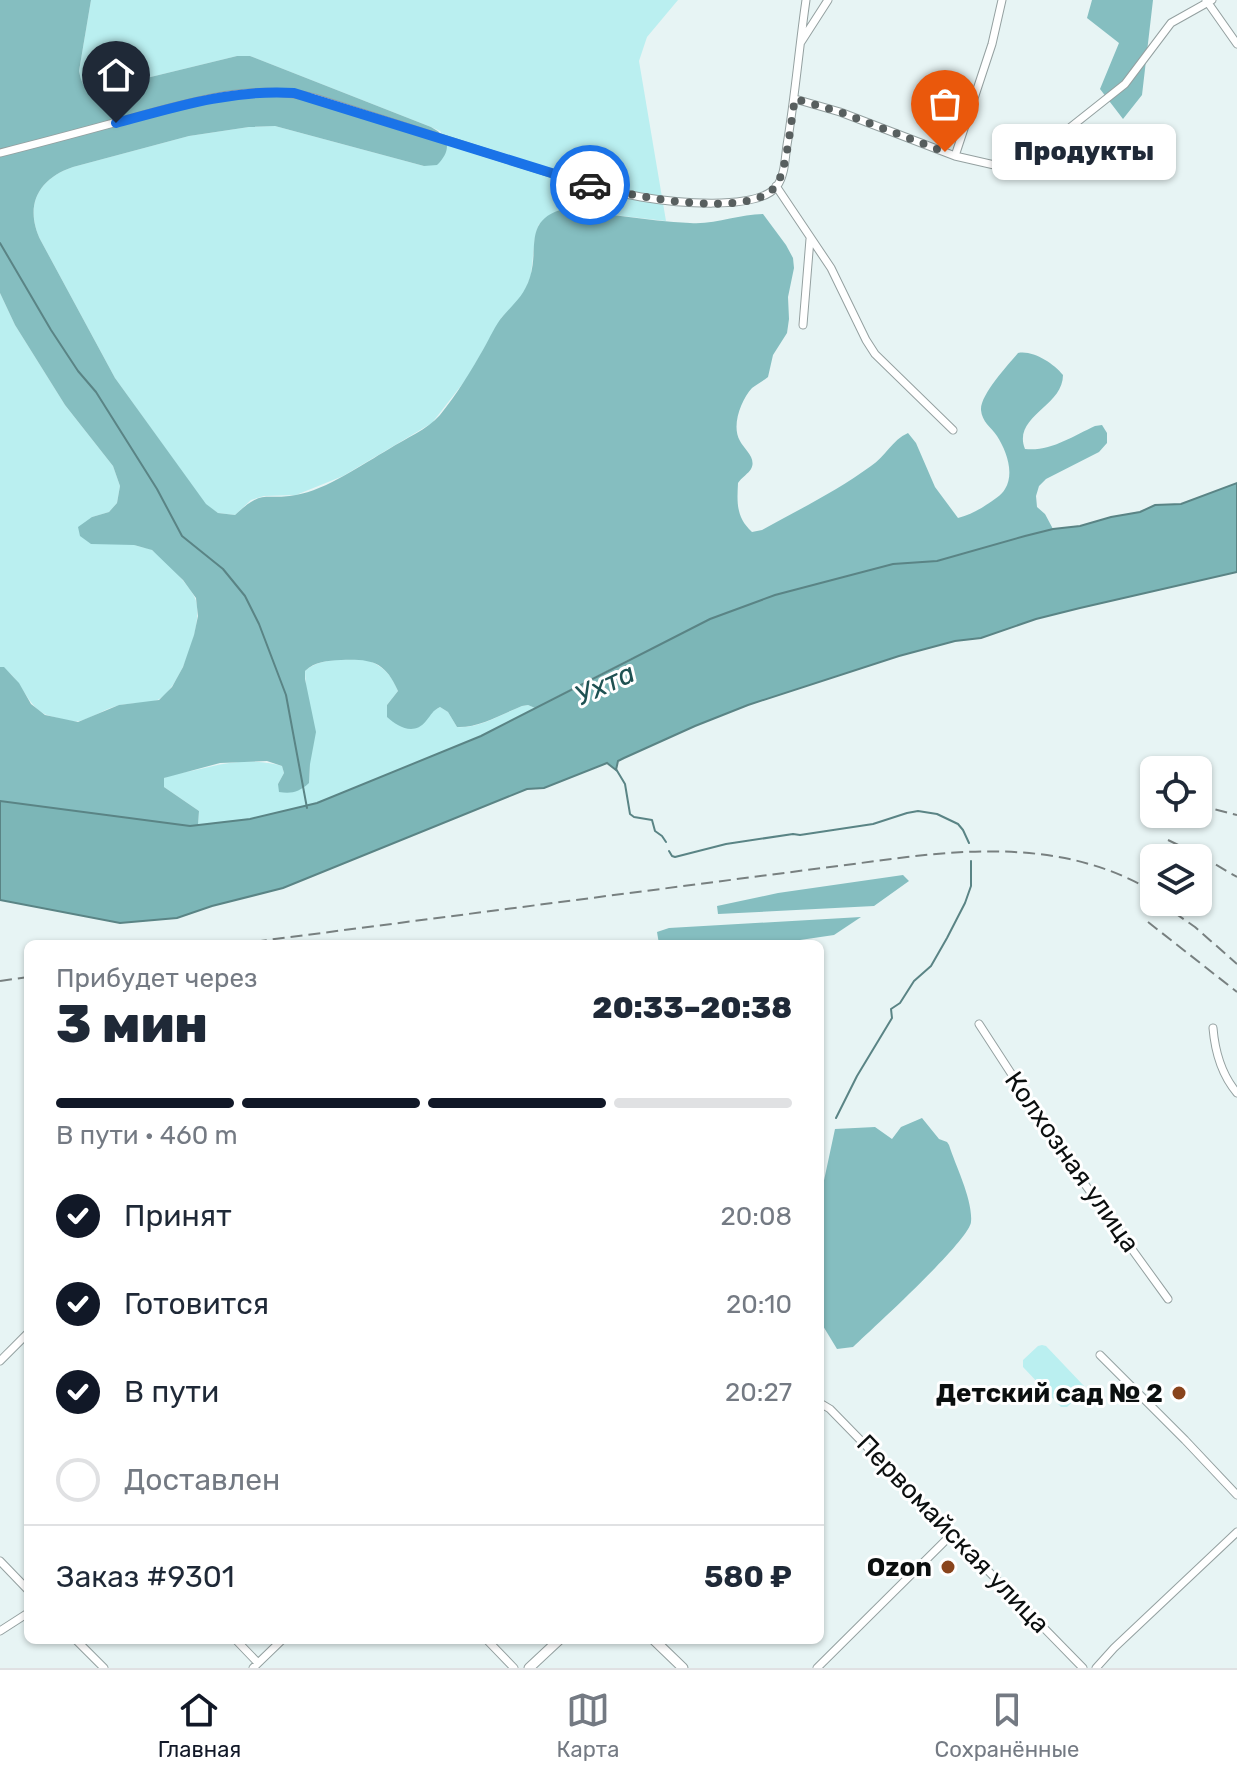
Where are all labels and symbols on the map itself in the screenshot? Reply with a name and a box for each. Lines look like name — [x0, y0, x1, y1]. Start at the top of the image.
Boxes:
pin — [82, 41, 150, 123]
pin — [911, 70, 979, 152]
callout: Продукты — [993, 124, 1177, 180]
courier — [550, 145, 630, 225]
water label: Ухта — [570, 656, 640, 712]
street label: Колхозная улица — [998, 1066, 1146, 1258]
place label: Детский сад № 2 — [936, 1378, 1163, 1409]
marker: Детский сад № 2 — [1170, 1384, 1188, 1402]
street label: Первомайская улица — [850, 1428, 1056, 1640]
place label: Ozon — [867, 1552, 932, 1583]
marker: Ozon — [939, 1558, 957, 1576]

